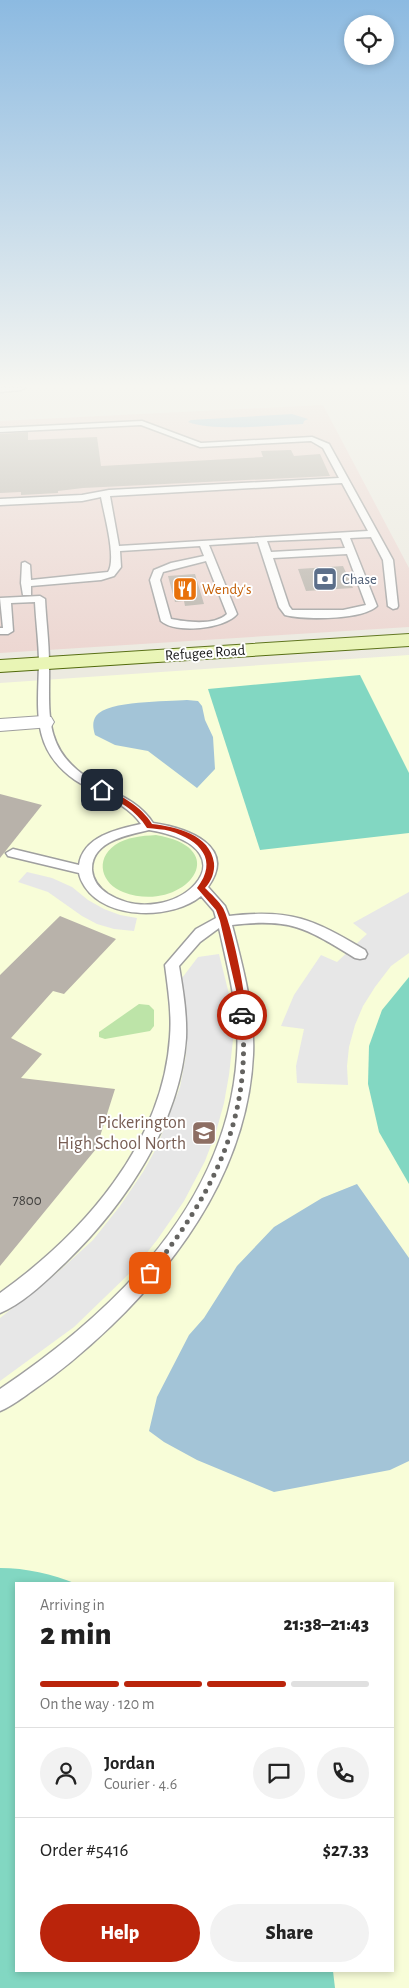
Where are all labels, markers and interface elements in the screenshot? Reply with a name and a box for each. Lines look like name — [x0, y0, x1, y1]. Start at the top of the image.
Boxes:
map controls — [344, 15, 394, 65]
button: locate — [344, 15, 394, 65]
bank icon: Chase — [312, 566, 338, 592]
place label: Chase — [342, 572, 377, 587]
restaurant icon: Wendy's — [172, 576, 198, 602]
place label: Wendy's — [202, 582, 252, 597]
street label: Refugee Road — [164, 643, 246, 663]
pin — [81, 769, 123, 811]
icon: home — [88, 776, 116, 804]
courier — [217, 990, 267, 1040]
icon: car — [228, 1001, 256, 1029]
place label: Pickerington High School North — [57, 1114, 186, 1153]
school or university icon: Pickerington High School North — [191, 1120, 217, 1146]
house number: 7800 — [12, 1193, 42, 1208]
pin — [129, 1252, 171, 1294]
icon: bag — [136, 1259, 164, 1287]
text: Arriving in — [40, 1597, 105, 1613]
text: 21:38–21:43 — [284, 1615, 369, 1634]
text: 2 min — [40, 1618, 112, 1650]
text: On the way · 120 m — [40, 1696, 155, 1712]
button: person — [40, 1747, 92, 1799]
button: chat — [253, 1747, 305, 1799]
button: phone — [317, 1747, 369, 1799]
text: Jordan — [104, 1754, 155, 1773]
text: Courier · 4.6 — [104, 1776, 177, 1792]
text: Order #5416 — [40, 1841, 128, 1860]
text: $27.33 — [323, 1841, 369, 1860]
button: Help — [40, 1904, 200, 1962]
button: Share — [210, 1904, 369, 1962]

